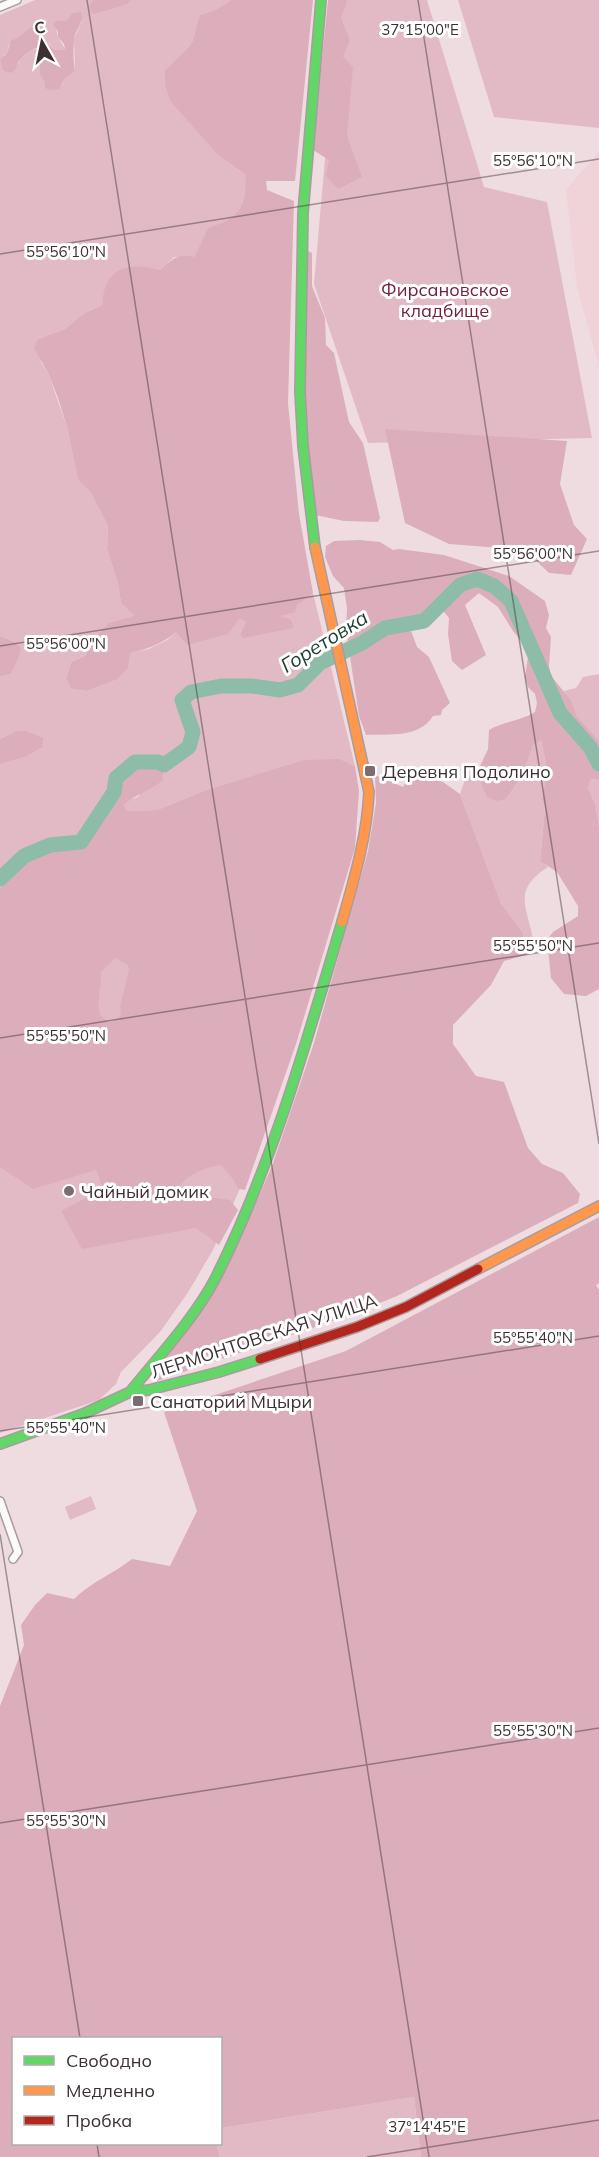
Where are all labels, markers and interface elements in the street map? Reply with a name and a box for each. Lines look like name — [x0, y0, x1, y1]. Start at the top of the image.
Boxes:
north arrow — [12, 12, 72, 72]
text: С — [33, 16, 47, 38]
text: 37°15'00"E — [381, 20, 459, 39]
text: 55°56'10"N — [493, 151, 573, 170]
text: 55°56'10"N — [26, 242, 106, 261]
park label: Фирсановское кладбище — [381, 278, 509, 322]
text: 55°56'00"N — [493, 544, 573, 563]
water label: Горетовка — [276, 604, 372, 678]
text: 55°56'00"N — [26, 634, 106, 653]
place label: Деревня Подолино — [382, 760, 551, 783]
marker: Деревня Подолино — [363, 764, 377, 778]
text: 55°55'50"N — [493, 936, 573, 955]
text: 55°55'50"N — [26, 1026, 106, 1045]
place label: Чайный домик — [81, 1180, 209, 1203]
marker: Чайный домик — [62, 1184, 76, 1198]
street label: ЛЕРМОНТОВСКАЯ УЛИЦА — [148, 1289, 380, 1383]
text: 55°55'40"N — [493, 1328, 573, 1347]
place label: Санаторий Мцыри — [150, 1390, 312, 1413]
marker: Санаторий Мцыри — [131, 1394, 145, 1408]
text: 55°55'40"N — [26, 1418, 106, 1437]
text: 55°55'30"N — [493, 1721, 573, 1740]
text: 55°55'30"N — [26, 1811, 106, 1830]
legend — [12, 2037, 222, 2145]
text: Свободно — [66, 2049, 152, 2072]
text: Медленно — [66, 2079, 155, 2102]
text: Пробка — [66, 2109, 132, 2132]
text: 37°14'45"E — [388, 2117, 466, 2136]

